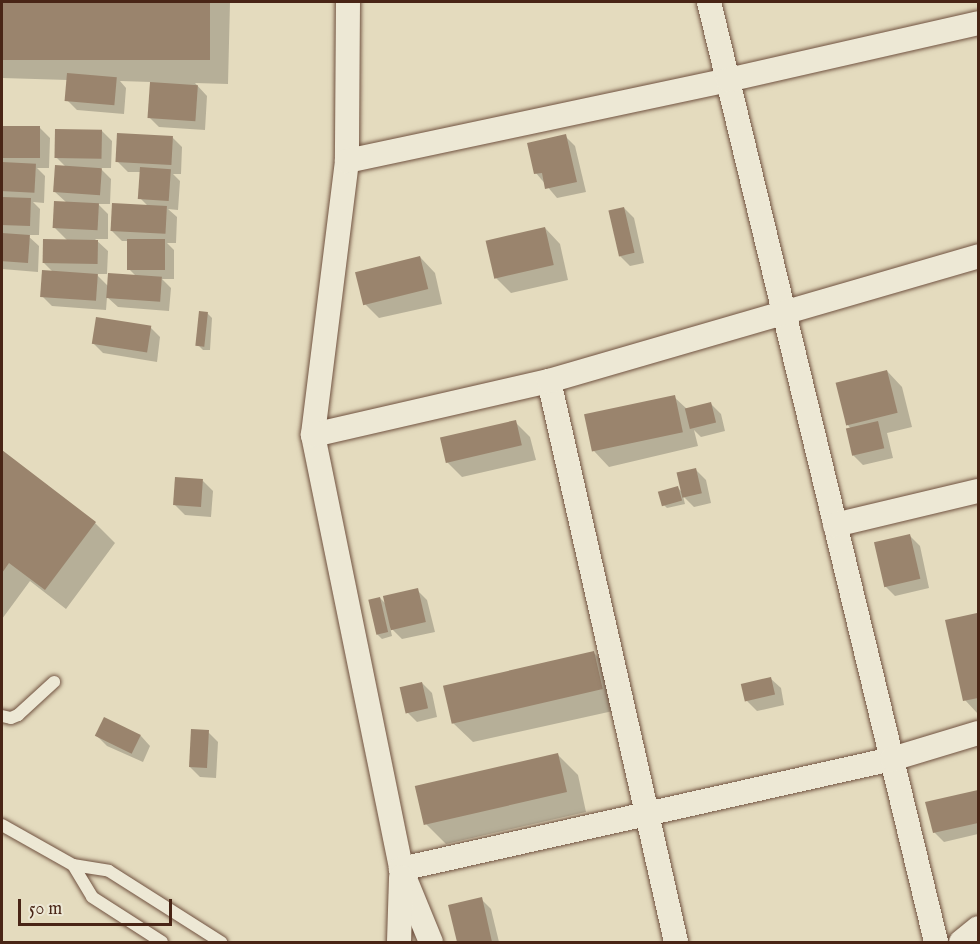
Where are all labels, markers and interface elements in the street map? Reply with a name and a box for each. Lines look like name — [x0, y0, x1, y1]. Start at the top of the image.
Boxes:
scale bar — [21, 887, 176, 925]
text: 50 m — [29, 898, 62, 921]

